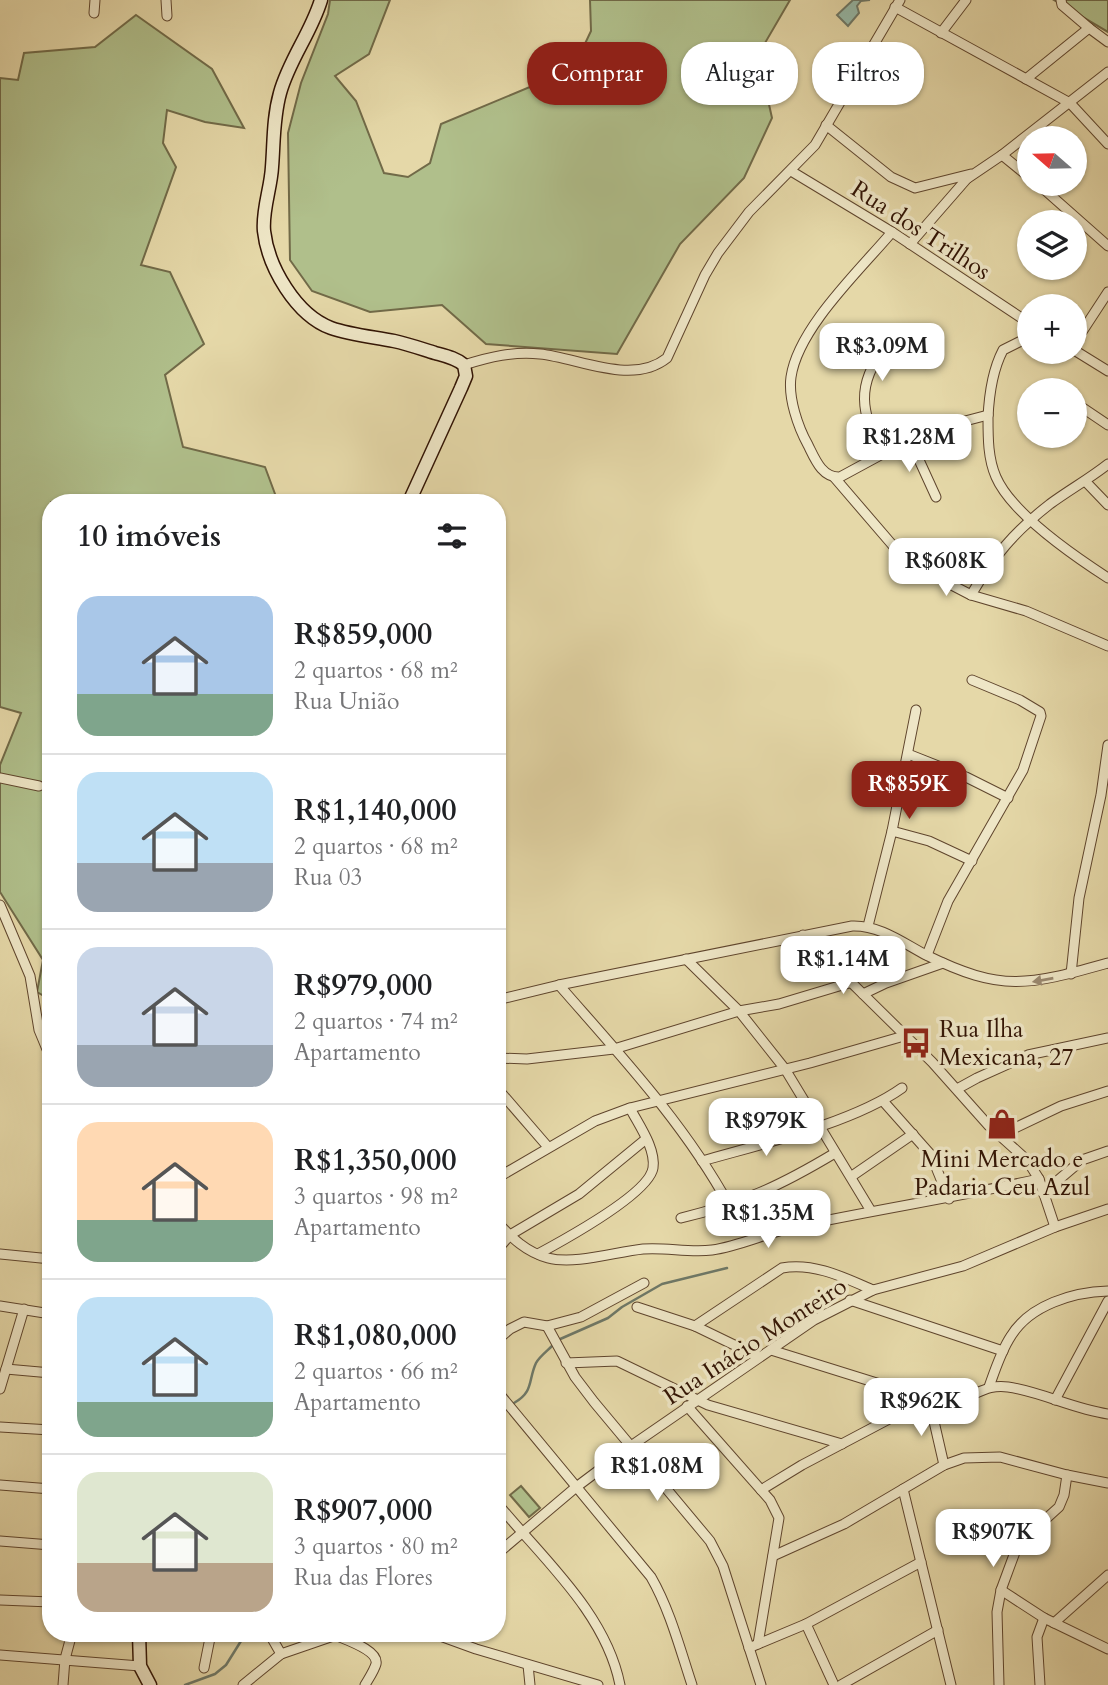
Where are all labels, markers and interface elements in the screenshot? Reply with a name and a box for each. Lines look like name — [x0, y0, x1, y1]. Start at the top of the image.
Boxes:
chip: Comprar — [527, 42, 667, 105]
chip: Alugar — [681, 42, 798, 105]
chip: Filtros — [812, 42, 924, 105]
north arrow — [1017, 126, 1087, 196]
map controls — [1017, 126, 1087, 448]
street label: Rua dos Trilhos — [845, 173, 997, 288]
button: layers — [1017, 210, 1087, 280]
button: + — [1017, 294, 1087, 364]
pin: R$3.09M — [817, 324, 947, 383]
text: R$3.09M — [835, 330, 929, 361]
button: − — [1017, 378, 1087, 448]
pin: R$1.28M — [844, 414, 974, 474]
text: R$1.28M — [862, 421, 956, 452]
text: 10 imóveis — [77, 516, 221, 557]
icon: filters — [433, 517, 471, 555]
pin: R$608K — [889, 538, 1003, 598]
text: R$608K — [905, 545, 987, 576]
text: R$859,000 — [294, 614, 432, 655]
icon: home — [133, 624, 217, 708]
text: 2 quartos · 68 m² — [294, 655, 458, 686]
text: Rua União — [294, 686, 399, 717]
pin: R$859K — [852, 762, 966, 821]
text: R$859K — [868, 768, 950, 799]
text: R$1,140,000 — [294, 790, 457, 831]
icon: home — [133, 800, 217, 884]
text: 2 quartos · 68 m² — [294, 831, 458, 862]
text: Rua 03 — [294, 862, 362, 893]
pin: R$1.14M — [778, 936, 908, 996]
text: R$1.14M — [796, 943, 890, 974]
text: R$979,000 — [294, 965, 432, 1006]
icon: home — [133, 975, 217, 1059]
one-way arrow — [1032, 975, 1054, 986]
text: 2 quartos · 74 m² — [294, 1006, 458, 1037]
place label: Rua Ilha Mexicana, 27 — [939, 1013, 1074, 1074]
bus stop icon: Rua Ilha Mexicana, 27 — [899, 1026, 933, 1060]
text: Apartamento — [294, 1037, 421, 1068]
pin: R$979K — [709, 1098, 823, 1158]
text: R$979K — [725, 1105, 807, 1136]
shop icon: Mini Mercado e Padaria Ceu Azul — [985, 1107, 1019, 1141]
text: R$1,350,000 — [294, 1140, 457, 1181]
place label: Mini Mercado e Padaria Ceu Azul — [914, 1143, 1090, 1204]
icon: home — [133, 1150, 217, 1234]
text: 3 quartos · 98 m² — [294, 1181, 458, 1212]
pin: R$1.35M — [703, 1190, 833, 1250]
text: R$1.35M — [721, 1197, 815, 1228]
text: Apartamento — [294, 1212, 421, 1243]
street label: Rua Inácio Monteiro — [657, 1270, 853, 1413]
text: R$1,080,000 — [294, 1315, 457, 1356]
icon: home — [133, 1325, 217, 1409]
text: 2 quartos · 66 m² — [294, 1356, 458, 1387]
pin: R$962K — [864, 1378, 978, 1438]
text: R$962K — [880, 1385, 962, 1416]
text: Apartamento — [294, 1387, 421, 1418]
pin: R$1.08M — [592, 1444, 722, 1503]
text: R$1.08M — [610, 1450, 704, 1481]
text: R$907,000 — [294, 1490, 432, 1531]
icon: home — [133, 1500, 217, 1584]
pin: R$907K — [936, 1510, 1050, 1569]
text: R$907K — [952, 1516, 1034, 1547]
text: 3 quartos · 80 m² — [294, 1531, 458, 1562]
text: Rua das Flores — [294, 1562, 433, 1593]

